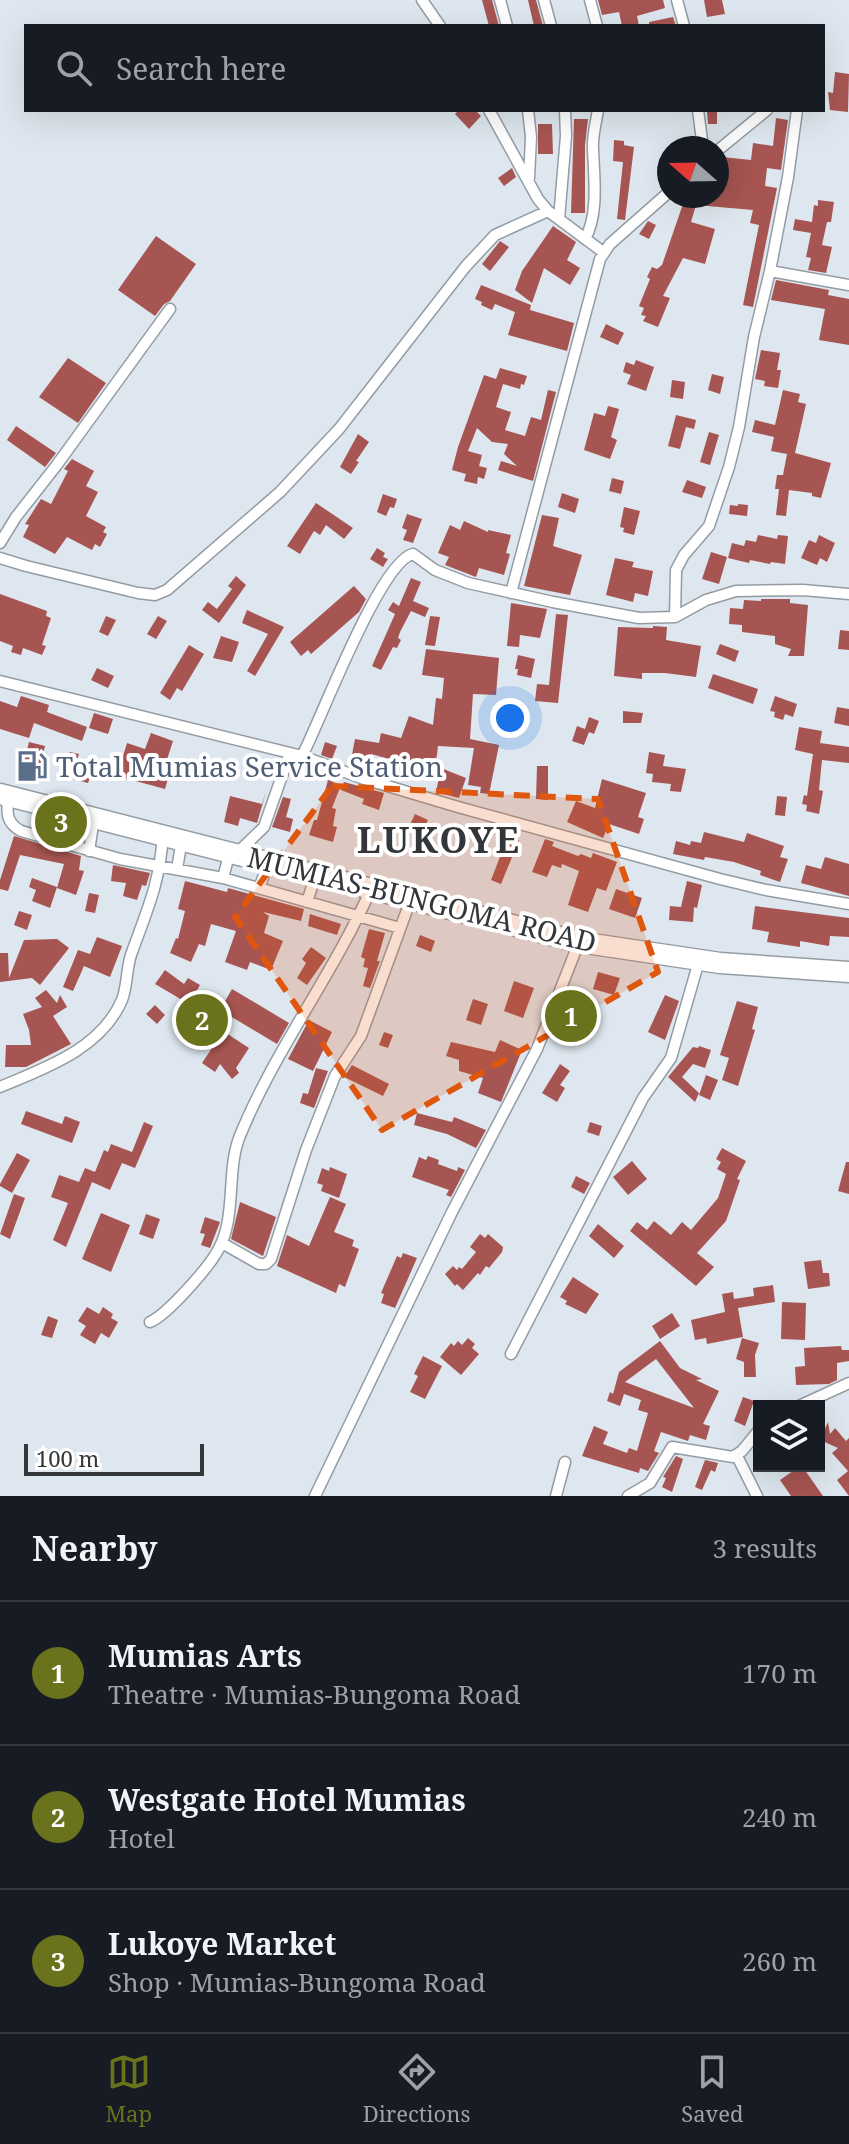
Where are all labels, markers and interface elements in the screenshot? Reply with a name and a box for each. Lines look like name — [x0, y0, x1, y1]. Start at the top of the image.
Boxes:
search box — [24, 24, 825, 112]
icon: search — [52, 46, 96, 90]
text: Search here — [116, 48, 286, 89]
north arrow — [657, 136, 729, 208]
your location — [490, 698, 530, 738]
place label: Total Mumias Service Station — [56, 747, 443, 785]
fuel station icon: Total Mumias Service Station — [15, 749, 49, 783]
pin: 3 — [35, 792, 87, 852]
district label: LUKOYE — [357, 815, 521, 864]
street label: MUMIAS-BUNGOMA ROAD — [243, 837, 601, 961]
pin: 1 — [545, 986, 597, 1046]
pin: 2 — [176, 990, 228, 1050]
map controls — [753, 1400, 825, 1472]
button: layers — [753, 1400, 825, 1472]
scale bar — [24, 1440, 204, 1476]
text: 100 m — [36, 1443, 99, 1473]
text: Nearby — [32, 1525, 158, 1571]
text: 3 results — [712, 1530, 817, 1566]
text: Mumias Arts — [108, 1635, 302, 1676]
text: 1 — [51, 1655, 65, 1691]
text: 170 m — [742, 1655, 817, 1691]
text: Theatre · Mumias-Bungoma Road — [108, 1676, 520, 1712]
text: Westgate Hotel Mumias — [108, 1779, 466, 1820]
text: 2 — [51, 1799, 65, 1835]
text: 240 m — [742, 1799, 817, 1835]
text: Hotel — [108, 1820, 175, 1856]
text: Lukoye Market — [108, 1923, 336, 1964]
text: 3 — [51, 1943, 65, 1979]
text: 260 m — [742, 1943, 817, 1979]
text: Shop · Mumias-Bungoma Road — [108, 1964, 486, 2000]
tab: Map — [105, 2050, 152, 2128]
tab: Directions — [363, 2050, 470, 2128]
tab: Saved — [681, 2050, 744, 2128]

